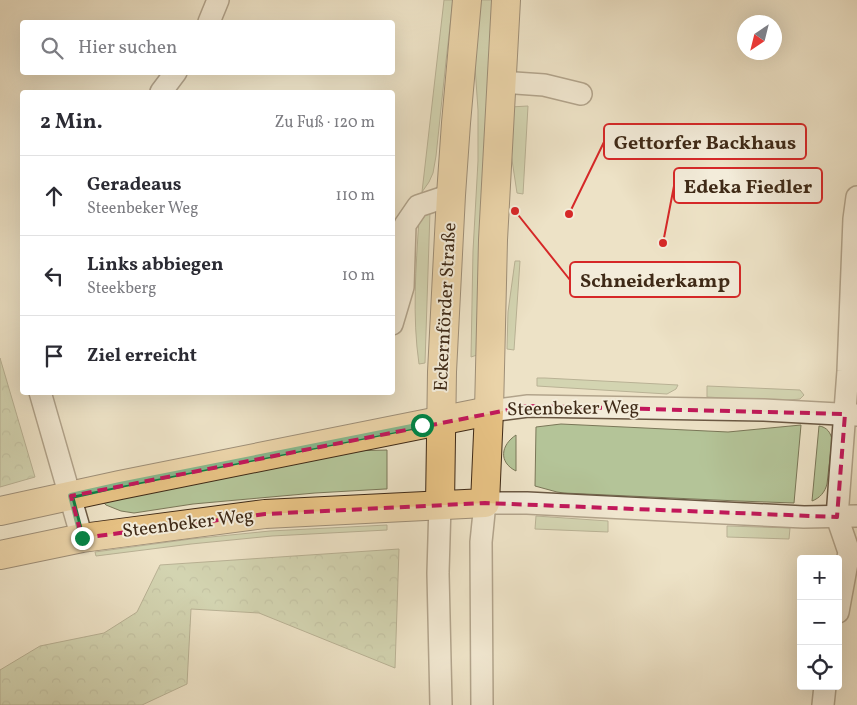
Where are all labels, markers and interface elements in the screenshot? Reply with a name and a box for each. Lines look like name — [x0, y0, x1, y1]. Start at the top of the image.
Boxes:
north arrow — [737, 15, 782, 60]
search box — [20, 20, 395, 75]
icon: search — [38, 34, 66, 62]
text: Hier suchen — [78, 35, 177, 61]
text: 2 Min. — [40, 108, 103, 137]
text: Zu Fuß · 120 m — [274, 112, 375, 134]
callout: Gettorfer Backhaus — [604, 124, 806, 159]
text: Gettorfer Backhaus — [614, 130, 796, 158]
callout: Edeka Fiedler — [674, 168, 822, 203]
text: Geradeaus — [87, 172, 182, 198]
text: Edeka Fiedler — [684, 174, 813, 202]
icon: ahead — [40, 182, 68, 210]
text: 110 m — [336, 185, 375, 207]
text: Steenbeker Weg — [87, 198, 198, 220]
street label: Eckernförder Straße — [429, 222, 463, 392]
text: Links abbiegen — [87, 252, 224, 278]
icon: left — [40, 262, 68, 290]
callout: Schneiderkamp — [570, 262, 740, 297]
text: 10 m — [342, 265, 375, 287]
text: Schneiderkamp — [580, 268, 730, 296]
text: Steekberg — [87, 278, 156, 300]
icon: arrive — [40, 342, 68, 370]
text: Ziel erreicht — [87, 343, 197, 369]
street label: Steenbeker Weg — [507, 395, 639, 423]
route start — [411, 414, 434, 437]
street label: Steenbeker Weg — [121, 503, 255, 545]
route end — [71, 527, 94, 550]
map controls — [797, 555, 842, 690]
button: + — [797, 555, 842, 600]
button: − — [797, 600, 842, 645]
button: locate — [797, 645, 842, 690]

